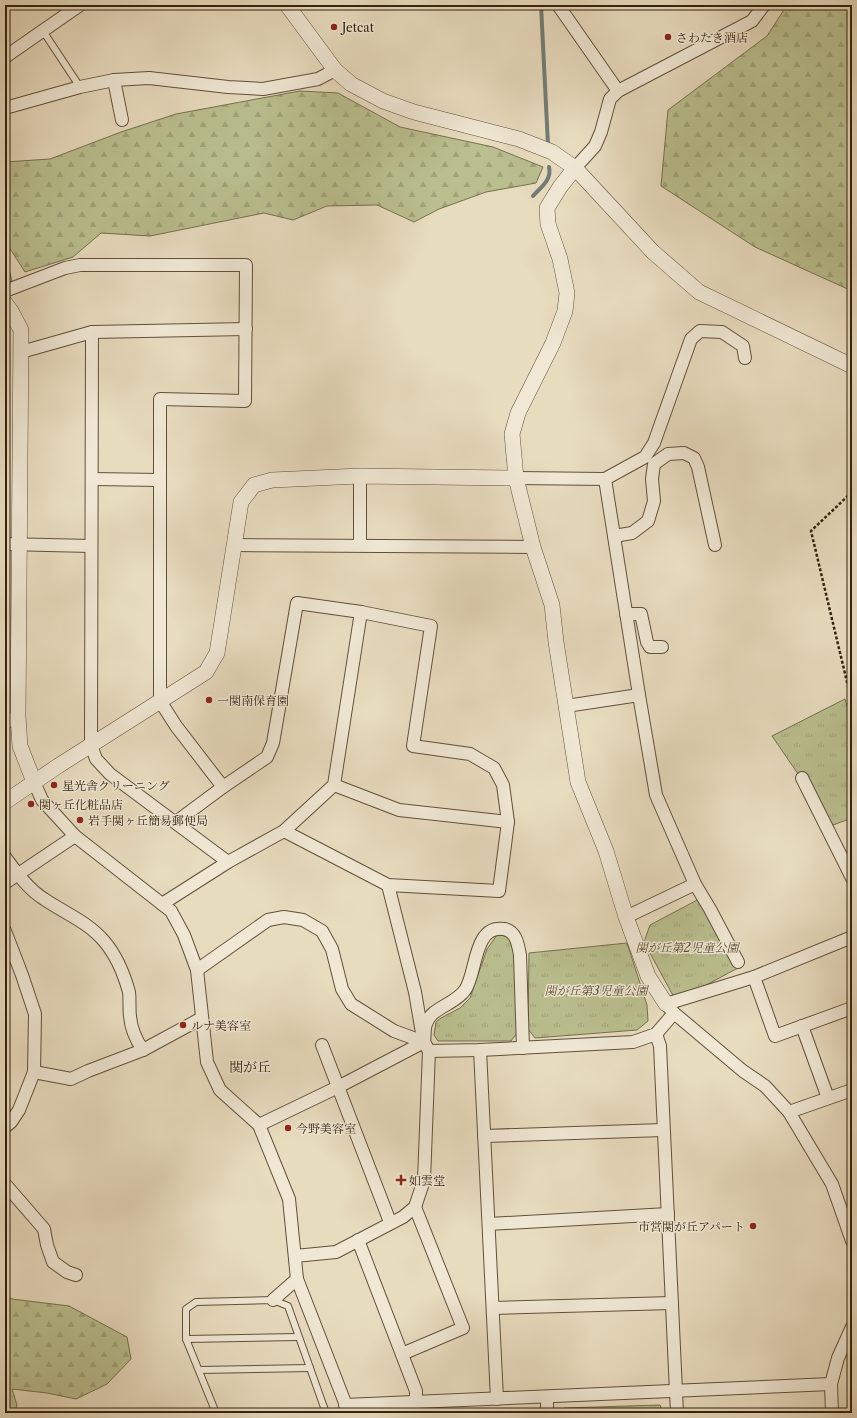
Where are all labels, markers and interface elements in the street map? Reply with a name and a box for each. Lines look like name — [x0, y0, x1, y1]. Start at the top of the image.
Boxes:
place label: Jetcat — [340, 20, 375, 35]
marker: Jetcat — [329, 22, 339, 32]
place label: さわたき酒店 — [676, 30, 748, 45]
marker: さわたき酒店 — [663, 32, 673, 42]
place label: 一関南保育園 — [217, 693, 289, 708]
marker: 一関南保育園 — [204, 695, 214, 705]
place label: 星光舎クリーニング — [62, 778, 170, 793]
marker: 星光舎クリーニング — [49, 780, 59, 790]
place label: 関ヶ丘化粧品店 — [39, 797, 123, 812]
marker: 関ヶ丘化粧品店 — [26, 799, 36, 809]
place label: 岩手関ヶ丘簡易郵便局 — [88, 813, 208, 828]
marker: 岩手関ヶ丘簡易郵便局 — [75, 815, 85, 825]
park label: 関が丘第2児童公園 — [636, 940, 740, 955]
park label: 関が丘第3児童公園 — [545, 983, 649, 998]
place label: ルナ美容室 — [191, 1018, 251, 1033]
marker: ルナ美容室 — [178, 1020, 188, 1030]
district label: 関が丘 — [229, 1058, 271, 1076]
place label: 今野美容室 — [296, 1121, 356, 1136]
marker: 今野美容室 — [283, 1123, 293, 1133]
place label: 如雲堂 — [409, 1173, 445, 1188]
marker: 如雲堂 — [396, 1175, 406, 1185]
place label: 市営関が丘アパート — [638, 1219, 745, 1234]
marker: 市営関が丘アパート — [748, 1221, 758, 1231]

